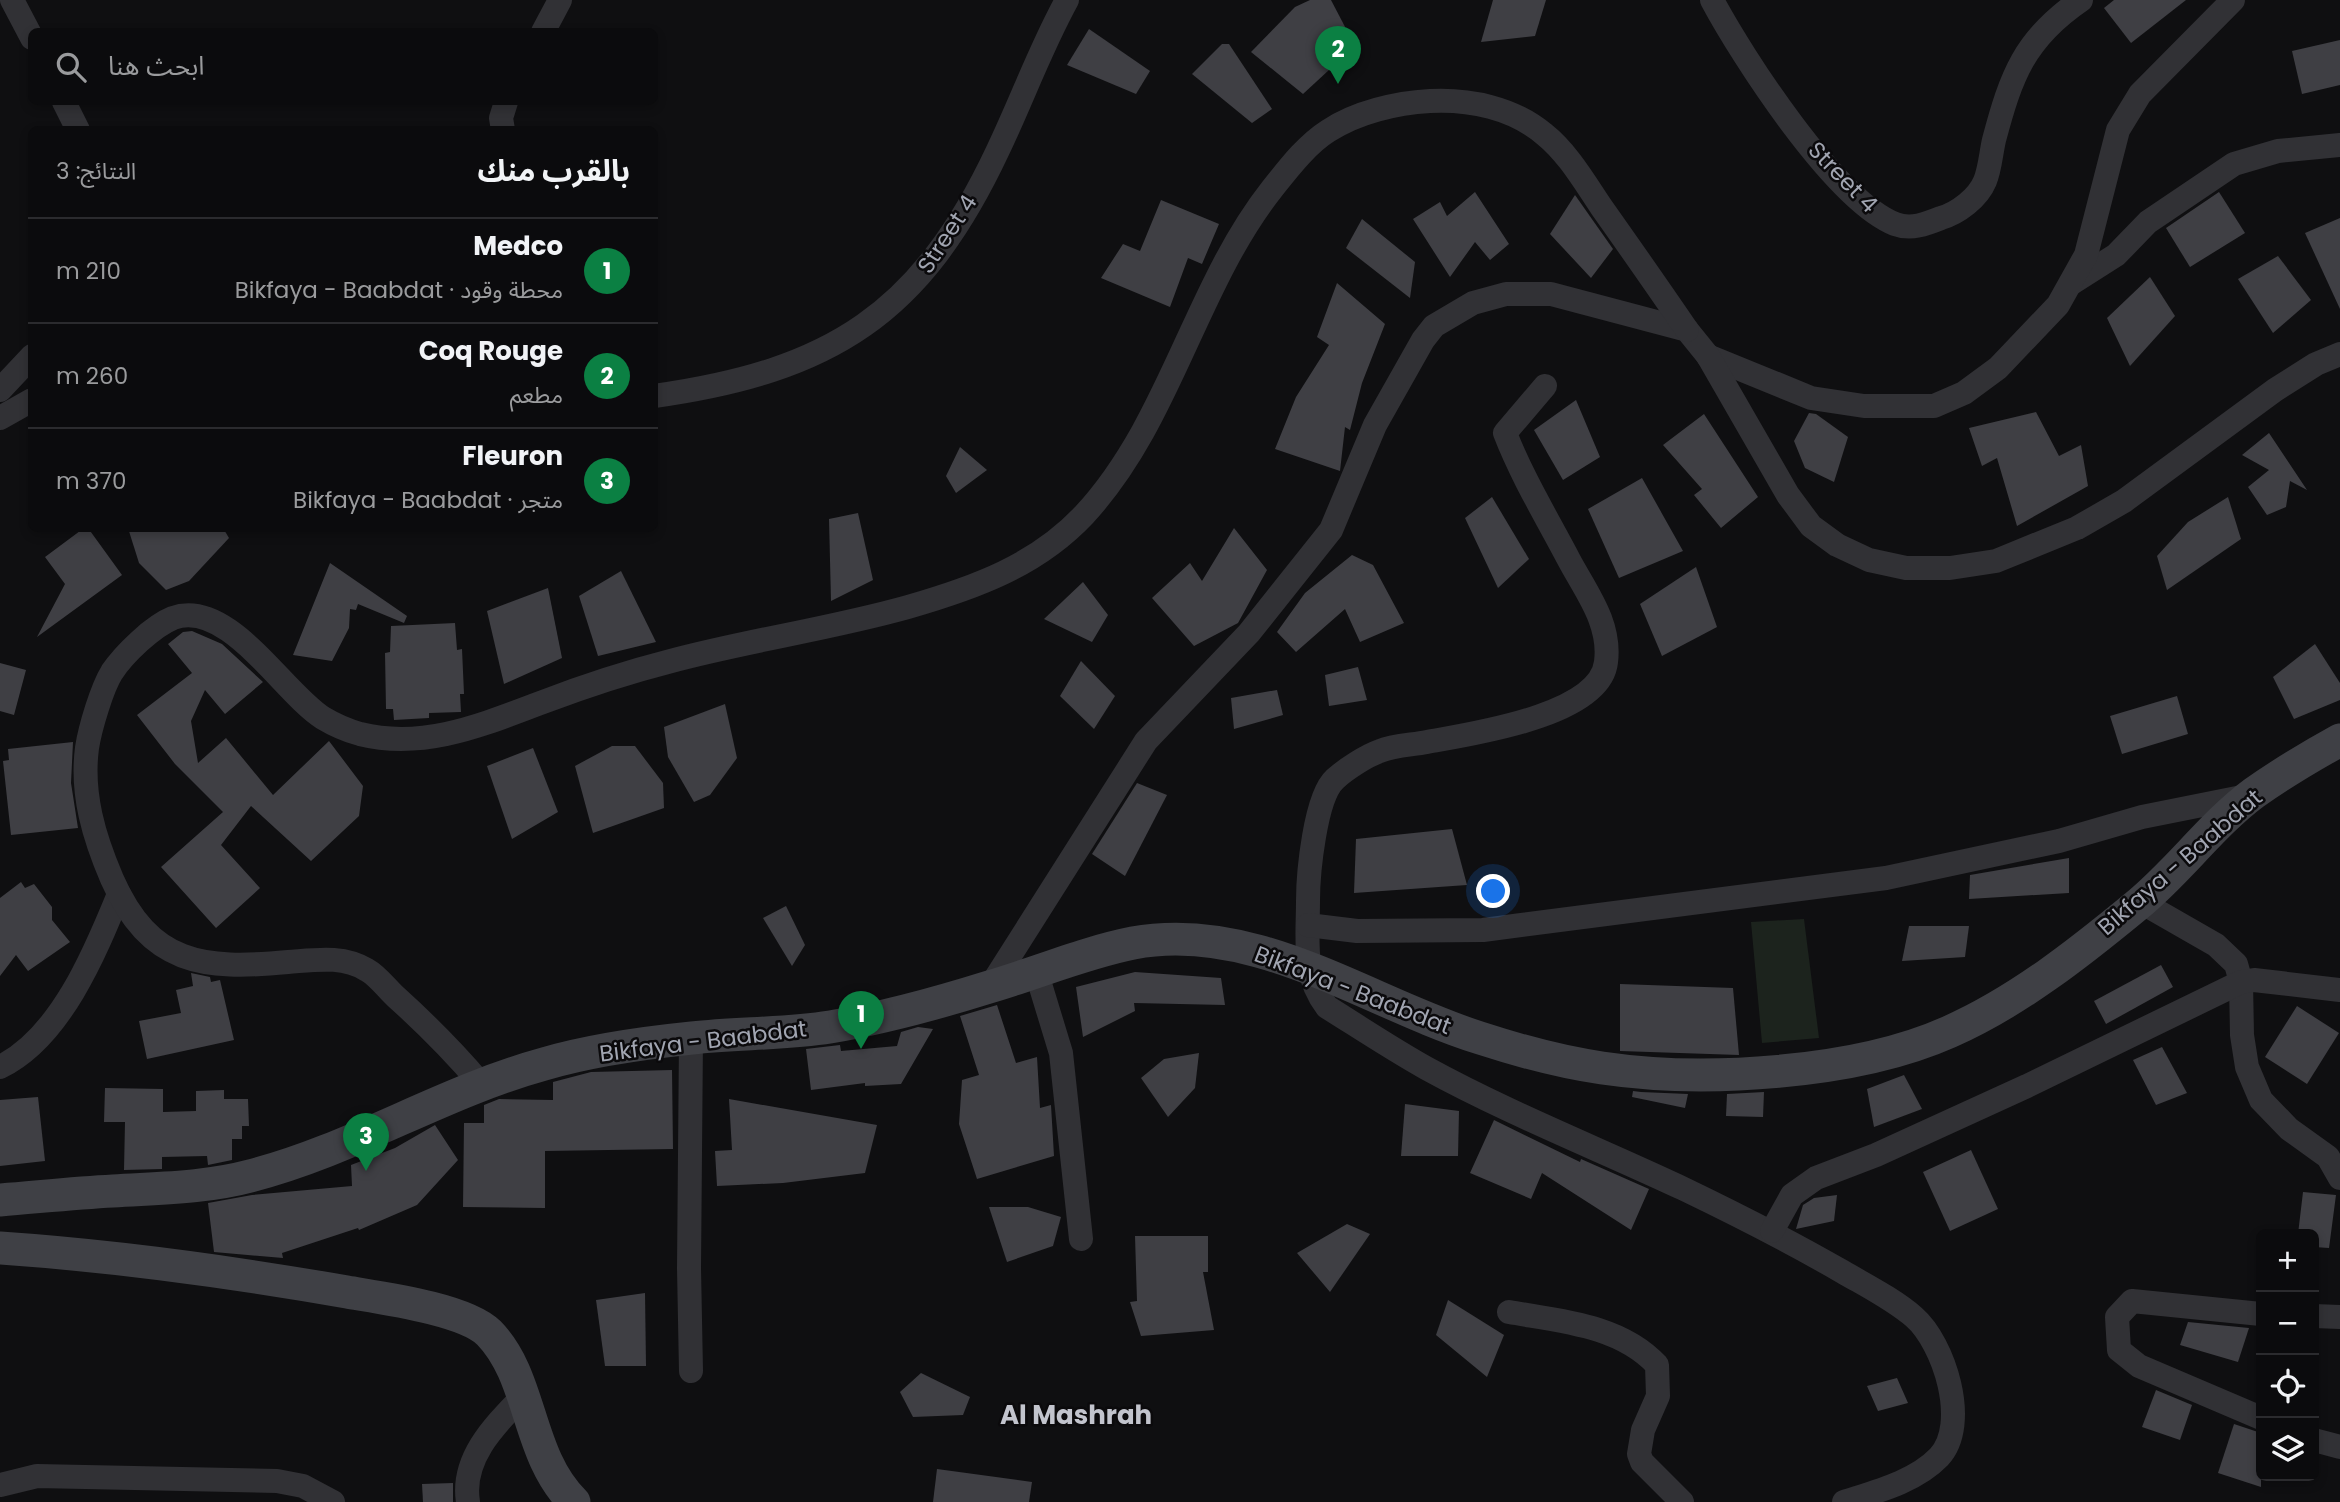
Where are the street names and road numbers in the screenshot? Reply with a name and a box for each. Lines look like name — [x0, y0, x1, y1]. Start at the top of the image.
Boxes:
street label: Street 4 — [1801, 134, 1885, 220]
street label: Street 4 — [910, 188, 984, 280]
street label: Bikfaya - Baabdat — [2091, 782, 2269, 942]
street label: Bikfaya - Baabdat — [1250, 938, 1456, 1042]
street label: Bikfaya - Baabdat — [598, 1012, 808, 1070]

